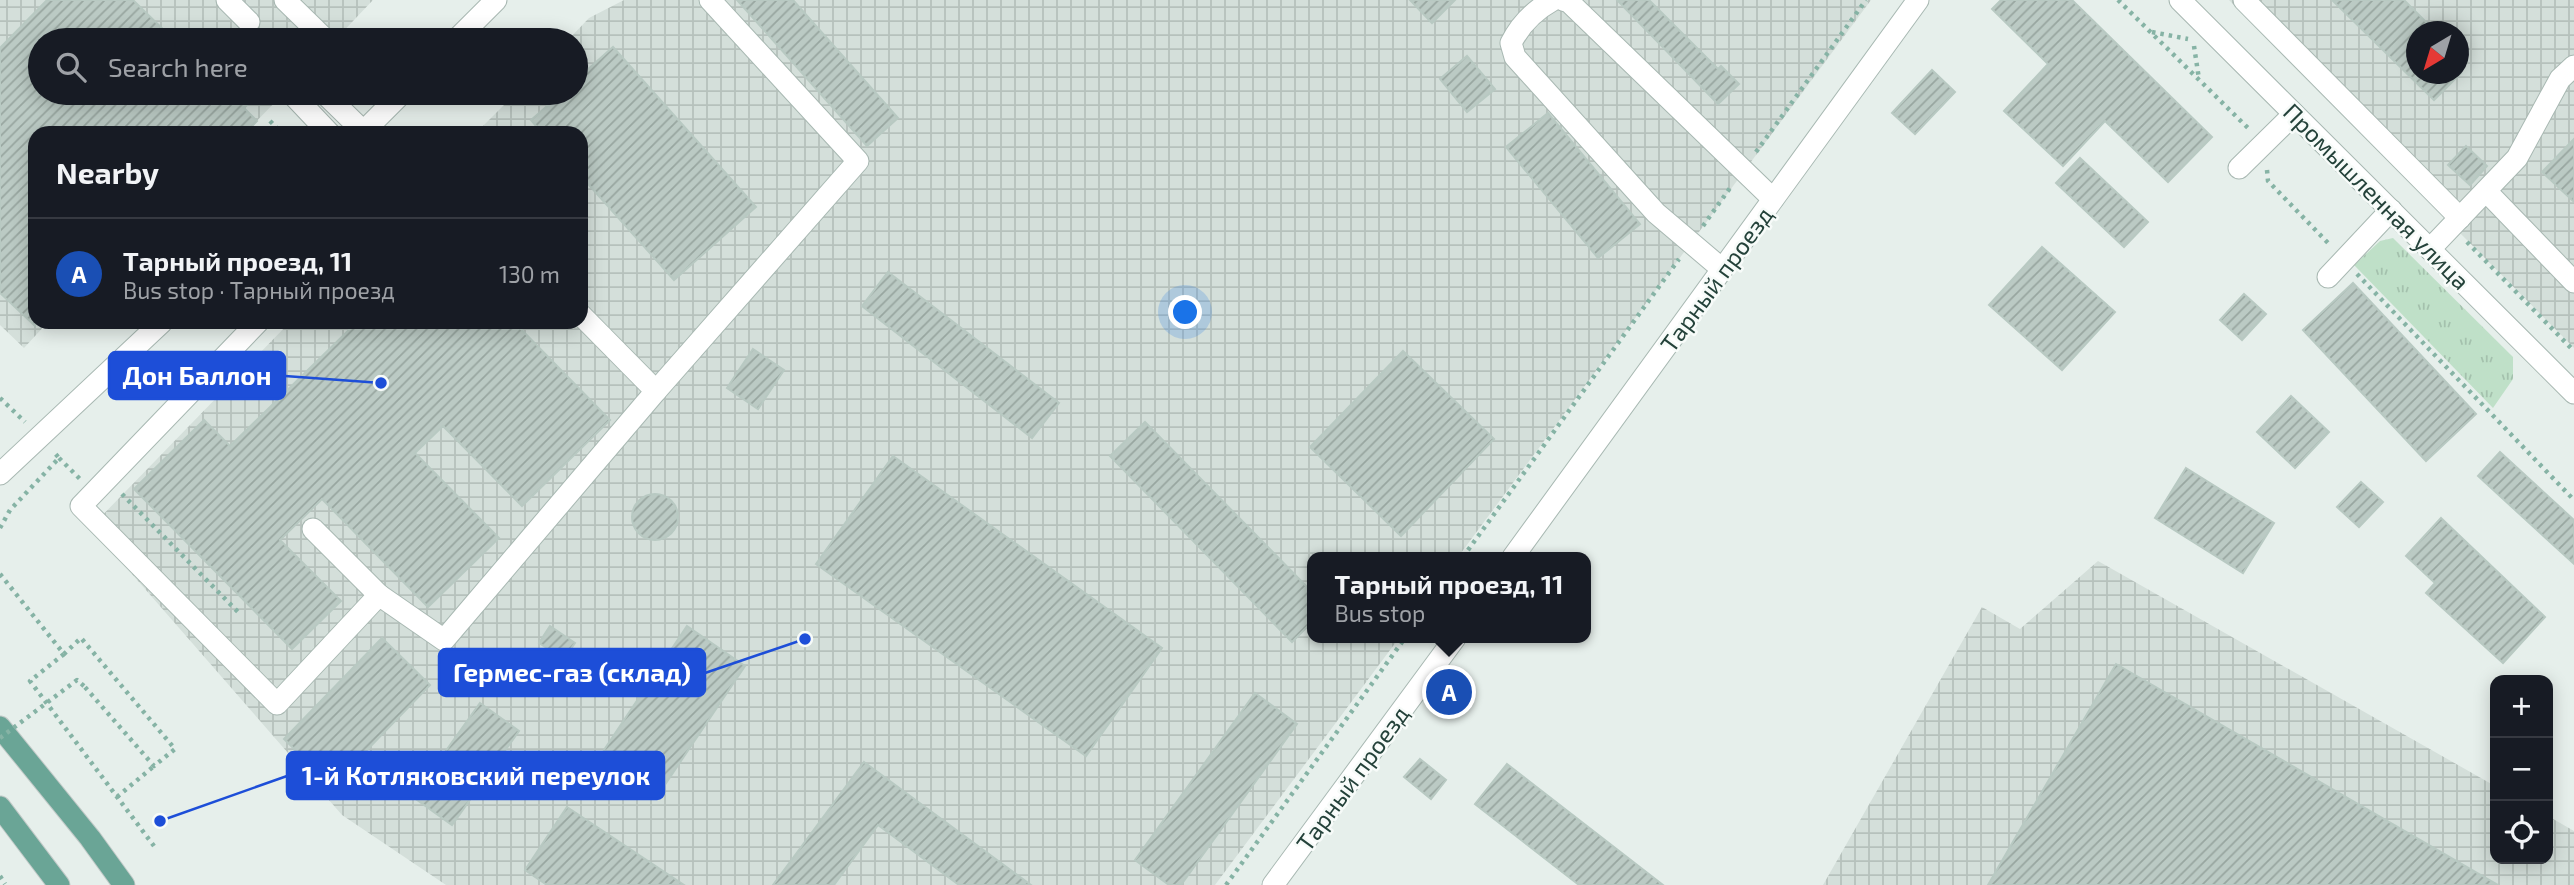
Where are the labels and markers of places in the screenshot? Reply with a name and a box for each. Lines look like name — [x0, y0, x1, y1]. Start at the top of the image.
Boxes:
callout: Дон Баллон — [109, 352, 285, 399]
callout: Гермес-газ (склад) — [439, 649, 705, 696]
pin: A — [1426, 666, 1472, 718]
callout: 1-й Котляковский переулок — [287, 752, 664, 799]

